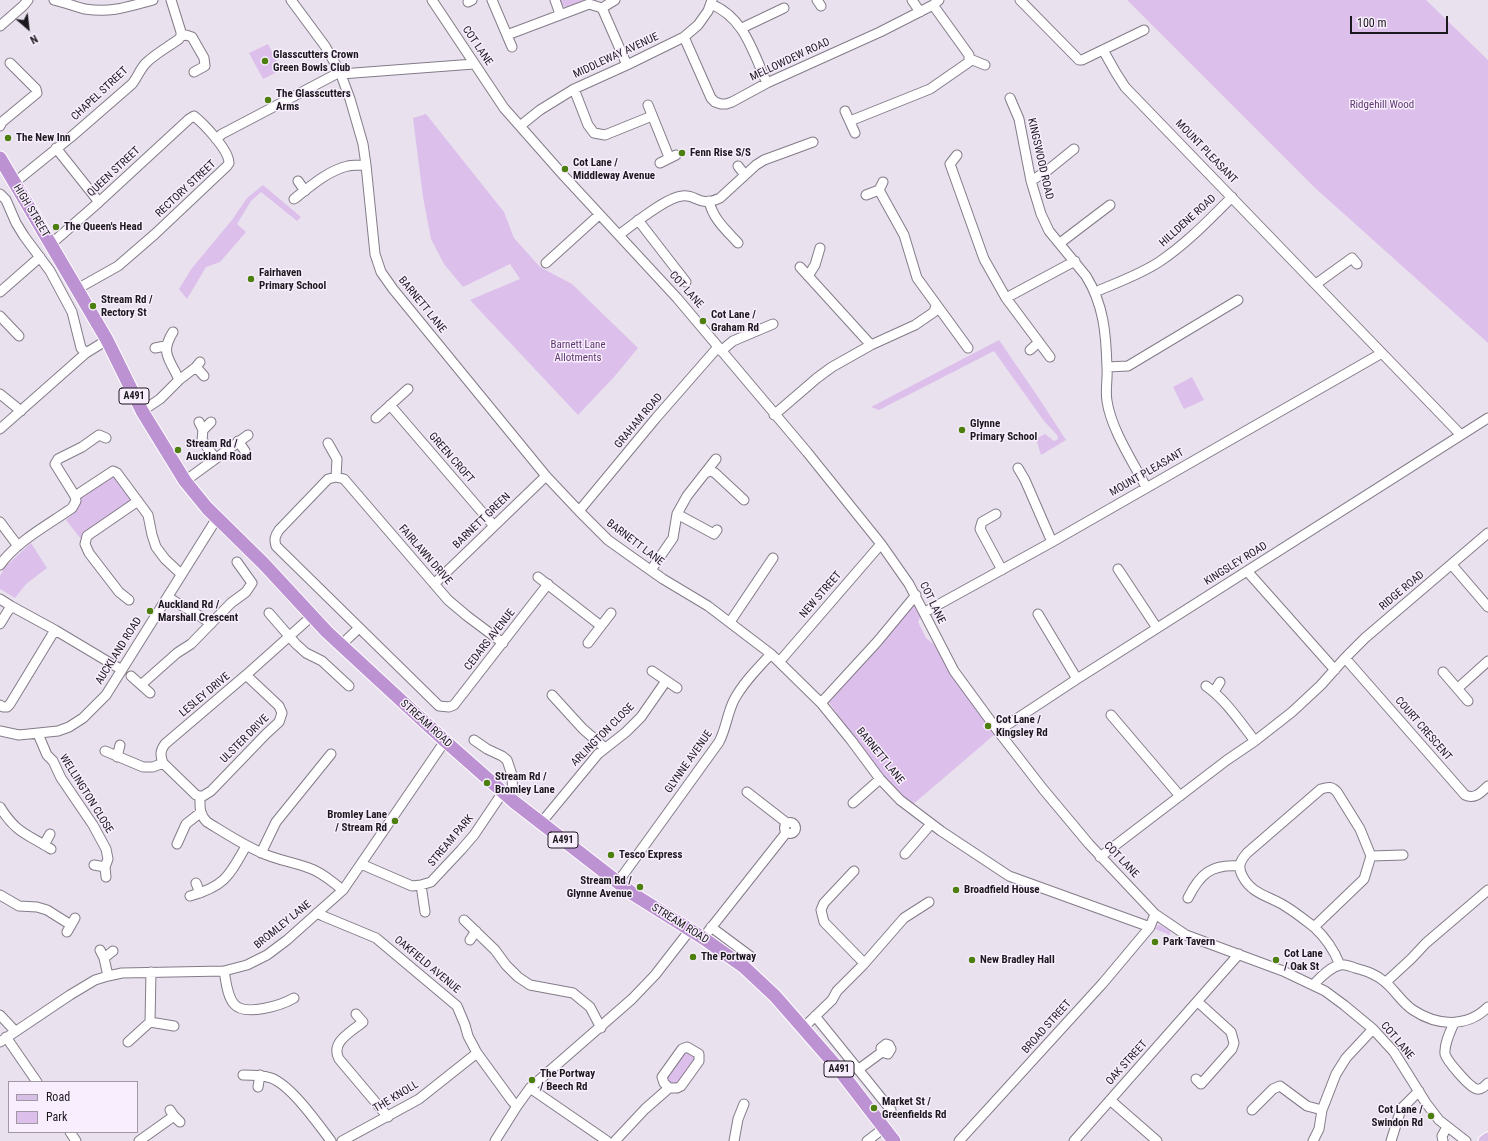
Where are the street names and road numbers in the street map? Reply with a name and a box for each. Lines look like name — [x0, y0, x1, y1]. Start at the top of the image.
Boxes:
street label: COT LANE — [459, 24, 495, 68]
street label: MIDDLEWAY AVENUE — [571, 30, 661, 82]
street label: MELLOWDEW ROAD — [748, 36, 832, 84]
street label: CHAPEL STREET — [69, 64, 131, 124]
street label: KINGSWOOD ROAD — [1024, 117, 1056, 201]
street label: MOUNT PLEASANT — [1172, 117, 1240, 187]
street label: QUEEN STREET — [85, 144, 143, 200]
street label: RECTORY STREET — [153, 158, 219, 220]
street label: HIGH STREET — [10, 182, 52, 240]
street label: HILLDENE ROAD — [1157, 192, 1219, 250]
street label: COT LANE — [666, 269, 706, 311]
street label: BARNETT LANE — [395, 274, 449, 336]
road number: A491 — [119, 388, 149, 404]
street label: GRAHAM ROAD — [612, 391, 666, 451]
street label: GREEN CROFT — [426, 430, 476, 486]
street label: MOUNT PLEASANT — [1108, 446, 1186, 500]
street label: BARNETT GREEN — [451, 490, 513, 552]
street label: BARNETT LANE — [604, 517, 666, 569]
street label: FAIRLAWN DRIVE — [395, 522, 455, 588]
street label: KINGSLEY ROAD — [1202, 539, 1270, 589]
street label: RIDGE ROAD — [1377, 568, 1427, 614]
street label: NEW STREET — [797, 569, 845, 621]
street label: COT LANE — [916, 580, 948, 626]
street label: CEDARS AVENUE — [462, 607, 518, 673]
street label: AUCKLAND ROAD — [93, 615, 145, 687]
street label: LESLEY DRIVE — [177, 670, 233, 720]
street label: COURT CRESCENT — [1392, 694, 1454, 764]
street label: STREAM ROAD — [397, 697, 455, 751]
street label: ARLINGTON CLOSE — [569, 701, 637, 769]
street label: ULSTER DRIVE — [218, 712, 272, 766]
street label: BARNETT LANE — [853, 725, 907, 787]
street label: GLYNNE AVENUE — [662, 728, 716, 796]
street label: WELLINGTON CLOSE — [56, 752, 116, 836]
street label: STREAM PARK — [426, 812, 476, 870]
road number: A491 — [548, 832, 578, 848]
street label: COT LANE — [1101, 839, 1141, 881]
street label: BROMLEY LANE — [252, 898, 314, 952]
street label: STREAM ROAD — [649, 901, 711, 947]
street label: OAKFIELD AVENUE — [391, 933, 463, 997]
street label: BROAD STREET — [1020, 997, 1074, 1057]
street label: COT LANE — [1378, 1020, 1416, 1062]
street label: OAK STREET — [1104, 1038, 1150, 1088]
road number: A491 — [824, 1061, 854, 1077]
street label: THE KNOLL — [371, 1078, 421, 1116]

